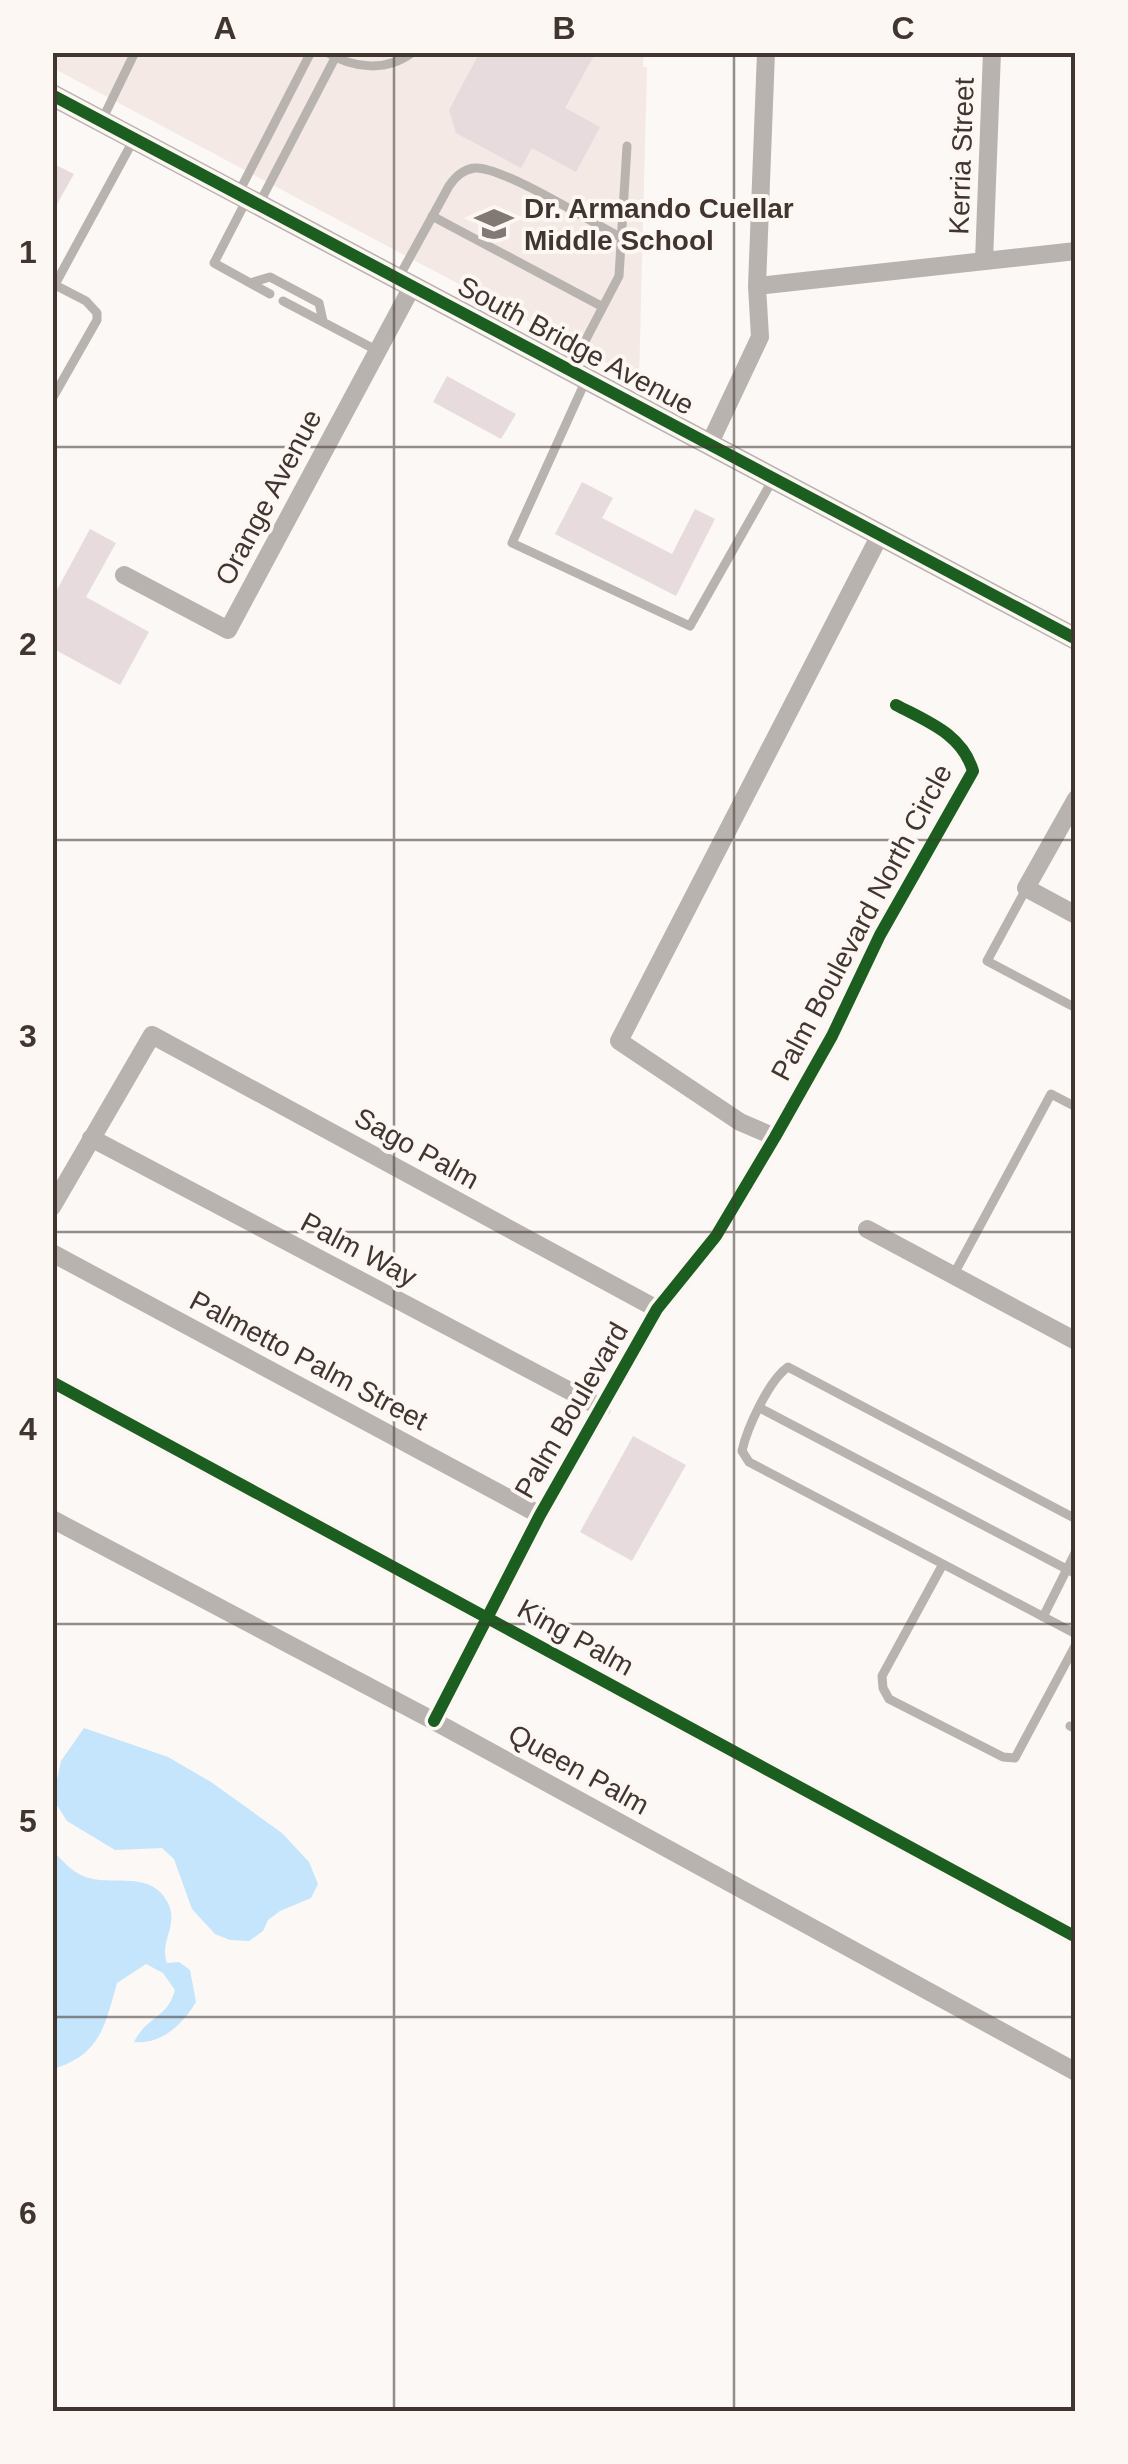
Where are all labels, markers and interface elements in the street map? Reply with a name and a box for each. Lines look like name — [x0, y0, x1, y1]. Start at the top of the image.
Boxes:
text: A — [213, 10, 237, 46]
text: B — [552, 10, 576, 46]
text: C — [891, 10, 915, 46]
street label: Kerria Street — [943, 77, 980, 235]
place label: Dr. Armando Cuellar Middle School — [524, 193, 794, 256]
school or university icon: Dr. Armando Cuellar Middle School — [473, 203, 515, 245]
text: 1 — [19, 234, 37, 270]
street label: South Bridge Avenue — [453, 270, 699, 421]
street label: Orange Avenue — [209, 404, 328, 590]
text: 2 — [19, 626, 37, 662]
street label: Palm Boulevard North Circle — [765, 759, 958, 1085]
text: 3 — [19, 1018, 37, 1054]
street label: Sago Palm — [349, 1102, 484, 1195]
street label: Palm Way — [296, 1206, 422, 1293]
street label: Palmetto Palm Street — [185, 1285, 433, 1436]
street label: Palm Boulevard — [509, 1317, 634, 1504]
text: 4 — [19, 1411, 37, 1447]
street label: King Palm — [512, 1593, 639, 1682]
street label: Queen Palm — [503, 1718, 654, 1821]
text: 5 — [19, 1803, 37, 1839]
text: 6 — [19, 2195, 37, 2231]

